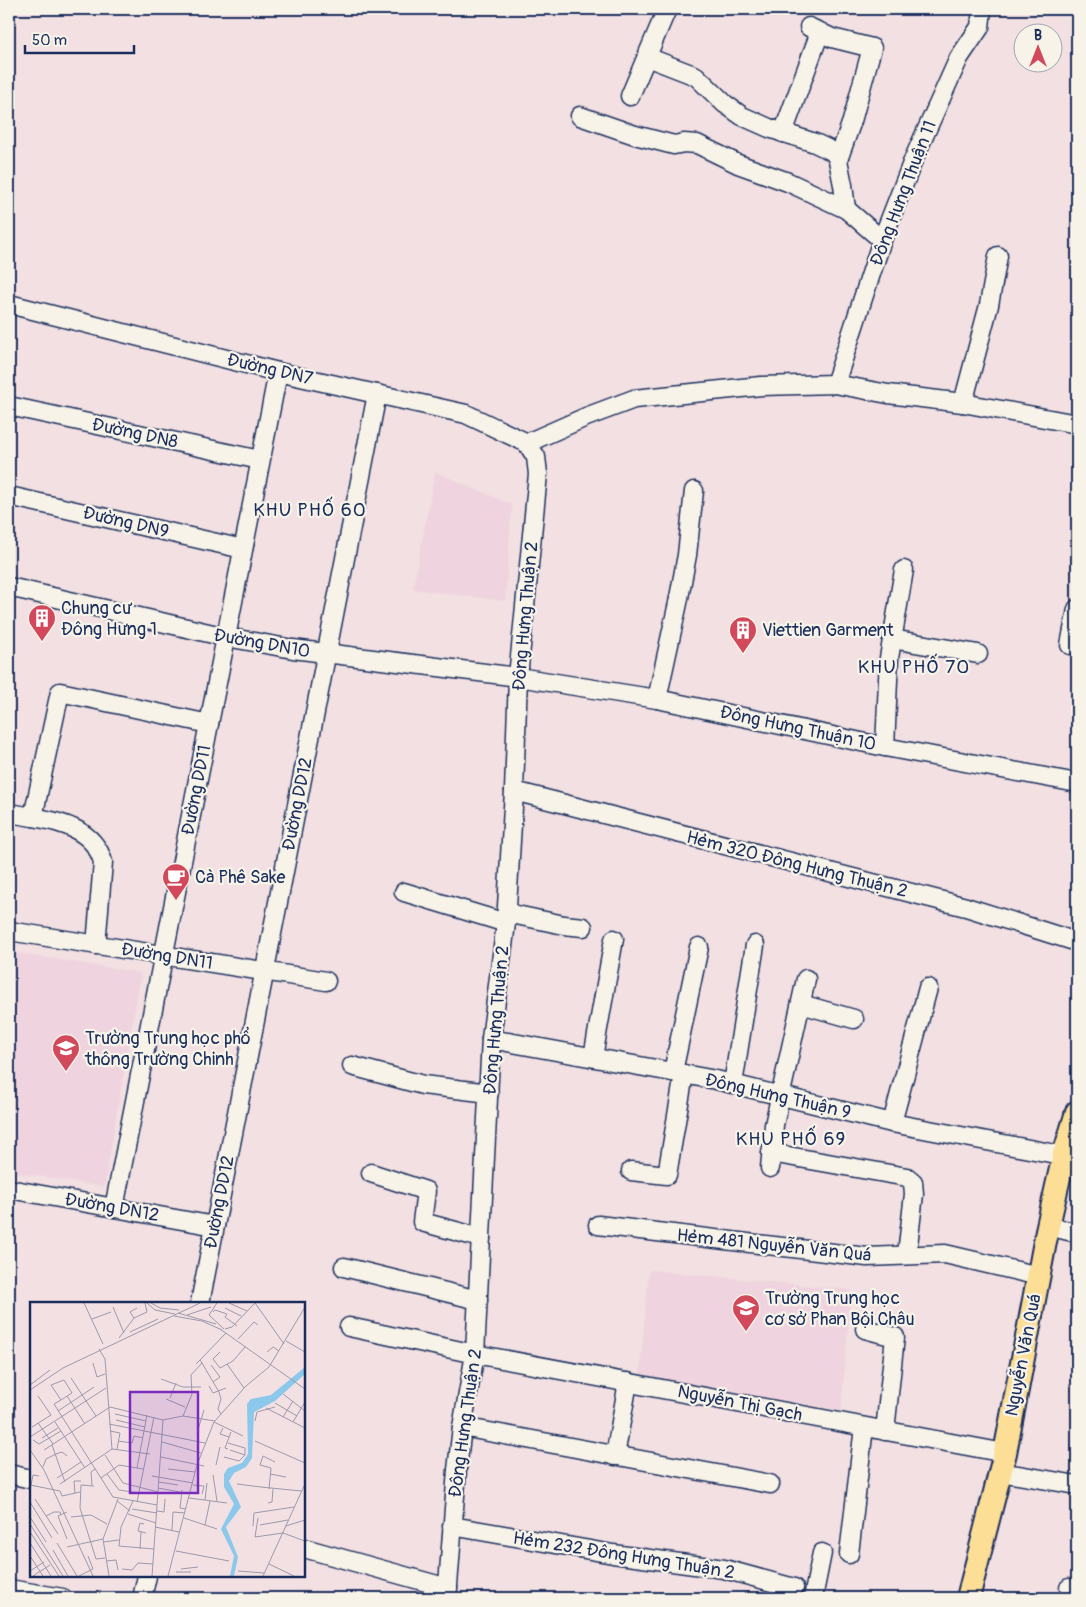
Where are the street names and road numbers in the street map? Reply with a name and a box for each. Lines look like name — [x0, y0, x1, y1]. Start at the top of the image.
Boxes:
street label: Đông Hưng Thuận 11 — [865, 117, 942, 269]
street label: Đường DN7 — [225, 348, 316, 391]
street label: Đường DN8 — [90, 413, 180, 454]
street label: Đường DN9 — [81, 501, 171, 544]
street label: Đông Hưng Thuận 2 — [508, 540, 543, 692]
street label: Đường DN10 — [212, 624, 312, 663]
street label: Đông Hưng Thuận 10 — [718, 701, 878, 756]
street label: Đường DD11 — [176, 743, 216, 837]
street label: Đường DD12 — [277, 756, 318, 853]
street label: Hẻm 320 Đông Hưng Thuận 2 — [684, 826, 910, 903]
street label: Đường DN11 — [120, 938, 214, 975]
street label: Đông Hưng Thuận 2 — [479, 944, 514, 1096]
street label: Đông Hưng Thuận 9 — [703, 1069, 853, 1124]
street label: Đường DD12 — [199, 1154, 240, 1251]
street label: Đường DN12 — [63, 1188, 161, 1227]
street label: Hẻm 481 Nguyễn Văn Quá — [676, 1224, 872, 1267]
street label: Nguyễn Văn Quá — [1000, 1292, 1047, 1418]
street label: Đông Hưng Thuận 2 — [444, 1347, 487, 1499]
street label: Nguyễn Thị Gạch — [675, 1380, 804, 1427]
street label: Hẻm 232 Đông Hưng Thuận 2 — [511, 1527, 736, 1584]

